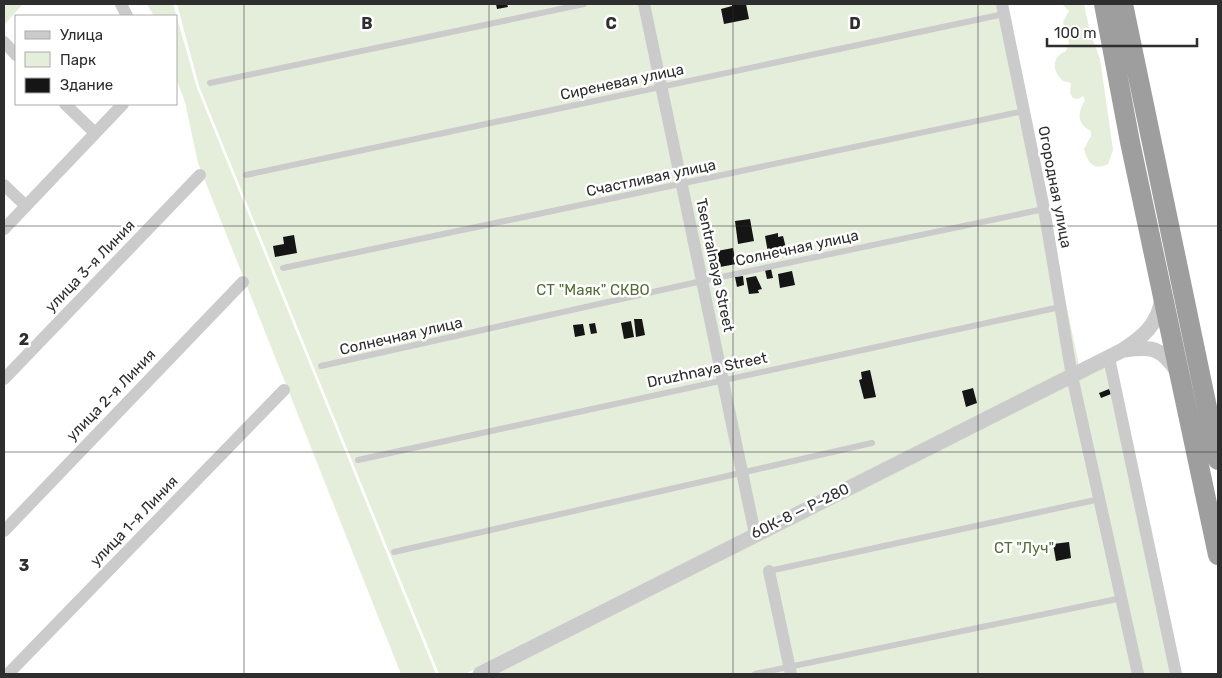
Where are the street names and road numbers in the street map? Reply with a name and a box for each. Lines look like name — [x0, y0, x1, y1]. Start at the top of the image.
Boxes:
street label: Сиреневая улица — [559, 60, 685, 104]
street label: Огородная улица — [1034, 124, 1076, 250]
street label: Счастливая улица — [585, 155, 717, 201]
street label: Tsentralnaya Street — [692, 196, 738, 334]
street label: улица 3-я Линия — [41, 216, 139, 316]
street label: Солнечная улица — [734, 226, 860, 270]
street label: Солнечная улица — [338, 313, 464, 359]
street label: улица 2-я Линия — [63, 345, 159, 445]
street label: Druzhnaya Street — [645, 348, 769, 392]
street label: улица 1-я Линия — [86, 472, 182, 570]
street label: 60К-8 — Р-280 — [748, 479, 852, 543]

